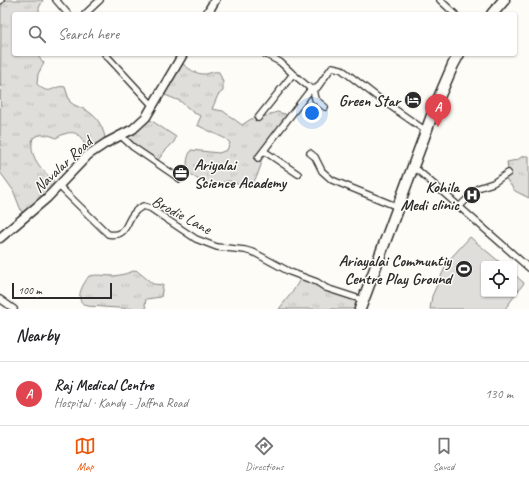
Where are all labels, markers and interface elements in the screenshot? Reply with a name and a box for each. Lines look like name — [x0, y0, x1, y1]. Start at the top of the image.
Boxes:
search box — [12, 12, 517, 56]
icon: search — [26, 23, 48, 45]
text: Search here — [58, 25, 119, 44]
hotel icon: Green Star — [403, 90, 423, 110]
place label: Green Star — [339, 91, 402, 111]
pin: A — [425, 94, 451, 127]
your location — [302, 103, 322, 123]
street label: Navalar Road — [29, 130, 98, 197]
place label: Ariyalai Science Academy — [194, 155, 288, 193]
office icon: Ariyalai Science Academy — [171, 163, 191, 183]
place label: Kohila Medi clinic — [401, 177, 460, 215]
hospital icon: Kohila Medi clinic — [462, 185, 482, 205]
street label: Brodie Lane — [148, 191, 216, 240]
place label: Ariayalai Communtiy Centre Play Ground — [339, 251, 454, 289]
sports icon: Ariayalai Communtiy Centre Play Ground — [454, 259, 474, 279]
map controls — [481, 261, 517, 297]
button: locate — [481, 261, 517, 297]
scale bar — [12, 281, 112, 300]
text: 100 m — [18, 283, 42, 297]
text: Nearby — [16, 325, 59, 346]
text: Raj Medical Centre — [54, 376, 154, 395]
text: A — [26, 386, 32, 402]
text: 130 m — [485, 386, 513, 402]
text: Hospital · Kandy - Jaffna Road — [54, 395, 188, 411]
tab: Map — [74, 435, 96, 473]
tab: Directions — [245, 435, 284, 473]
tab: Saved — [433, 435, 455, 473]

